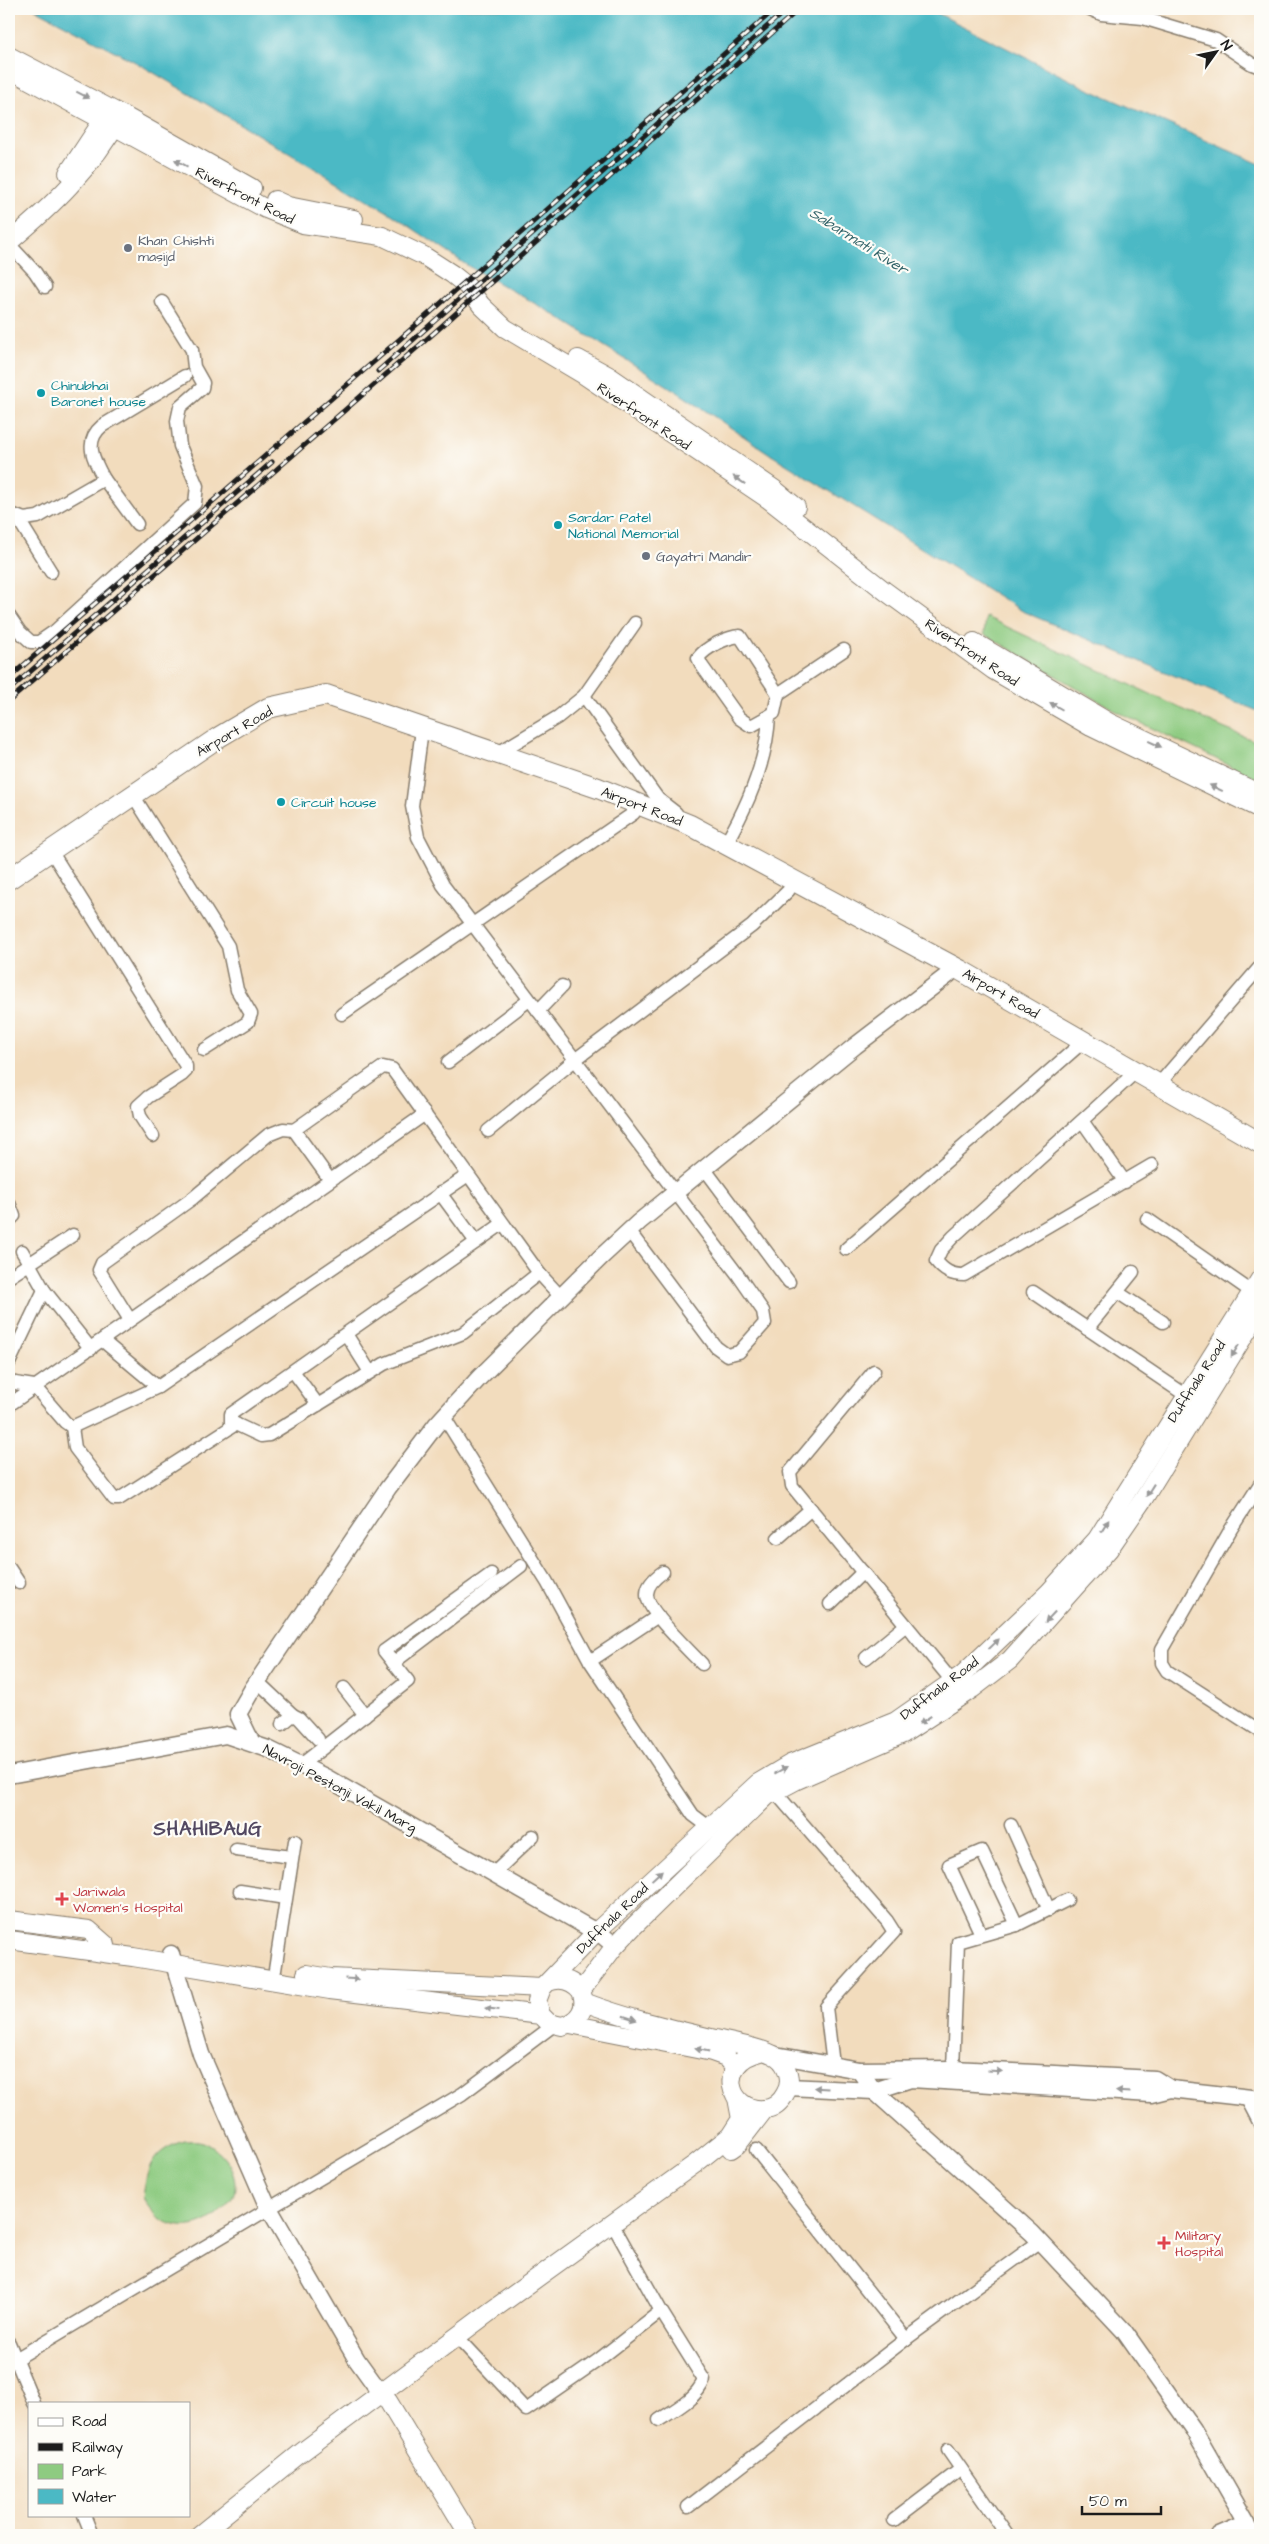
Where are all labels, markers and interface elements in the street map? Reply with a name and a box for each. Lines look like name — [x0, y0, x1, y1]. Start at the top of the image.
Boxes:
north arrow — [1192, 28, 1242, 78]
text: N — [1215, 36, 1237, 55]
one-way arrow — [76, 91, 90, 99]
one-way arrow — [174, 158, 187, 167]
street label: Riverfront Road — [191, 162, 298, 230]
water label: Sabarmati River — [806, 203, 913, 281]
place label: Khan Chishti masijd — [138, 231, 214, 267]
marker: Khan Chishti masijd — [122, 242, 134, 254]
place label: Chinubhai Baronet house — [51, 376, 146, 412]
street label: Riverfront Road — [593, 378, 694, 456]
marker: Chinubhai Baronet house — [35, 387, 47, 399]
one-way arrow — [732, 475, 746, 485]
place label: Sardar Patel National Memorial — [568, 508, 679, 544]
marker: Sardar Patel National Memorial — [552, 519, 564, 531]
place label: Gayatri Mandir — [656, 547, 752, 567]
marker: Gayatri Mandir — [640, 550, 652, 562]
street label: Riverfront Road — [921, 614, 1022, 692]
street label: Airport Road — [192, 702, 277, 762]
one-way arrow — [1049, 702, 1062, 711]
one-way arrow — [1148, 740, 1162, 748]
street label: Airport Road — [598, 782, 685, 832]
one-way arrow — [1209, 784, 1223, 792]
place label: Circuit house — [291, 793, 377, 813]
marker: Circuit house — [275, 796, 287, 808]
street label: Airport Road — [958, 964, 1043, 1024]
street label: Duffnala Road — [1163, 1337, 1231, 1426]
one-way arrow — [1230, 1345, 1239, 1358]
one-way arrow — [1145, 1483, 1154, 1496]
one-way arrow — [1100, 1520, 1110, 1533]
one-way arrow — [1044, 1611, 1056, 1623]
one-way arrow — [988, 1638, 1000, 1650]
street label: Duffnala Road — [896, 1653, 983, 1725]
one-way arrow — [918, 1715, 931, 1725]
street label: Navroji Pestonji Vakil Marg — [259, 1740, 420, 1838]
one-way arrow — [774, 1765, 788, 1774]
district label: SHAHIBAUG — [153, 1816, 262, 1843]
one-way arrow — [651, 1869, 663, 1881]
street label: Duffnala Road — [572, 1879, 653, 1959]
place label: Jariwala Women's Hospital — [73, 1882, 183, 1918]
marker: Jariwala Women's Hospital — [55, 1892, 69, 1906]
one-way arrow — [344, 1975, 360, 1983]
one-way arrow — [484, 2005, 500, 2013]
one-way arrow — [622, 2015, 637, 2023]
one-way arrow — [693, 2046, 709, 2054]
one-way arrow — [988, 2068, 1004, 2076]
one-way arrow — [813, 2084, 829, 2092]
one-way arrow — [1115, 2088, 1131, 2096]
place label: Military Hospital — [1175, 2226, 1223, 2262]
marker: Military Hospital — [1157, 2236, 1171, 2250]
legend — [28, 2402, 190, 2516]
text: Road — [72, 2411, 107, 2432]
text: Railway — [72, 2437, 123, 2459]
text: Park — [72, 2461, 107, 2482]
scale bar — [1082, 2484, 1160, 2516]
text: Water — [72, 2487, 116, 2508]
text: 50 m — [1089, 2491, 1127, 2512]

